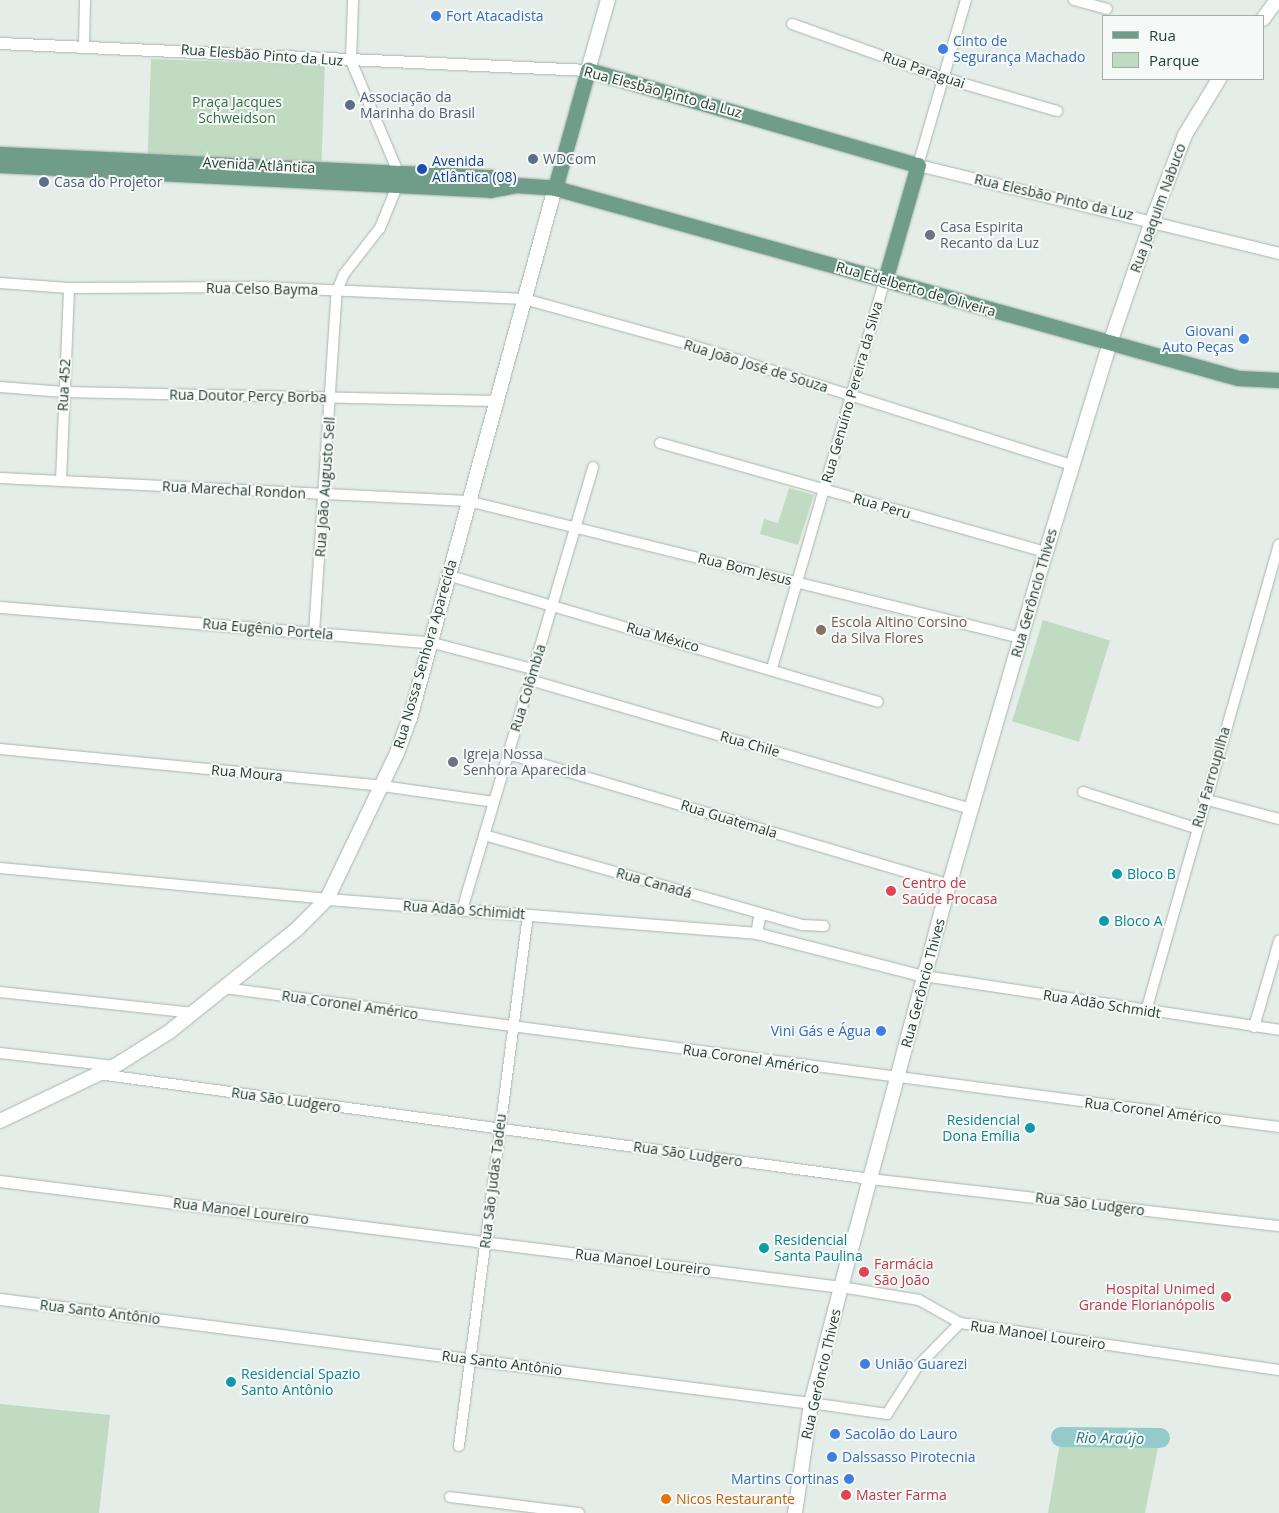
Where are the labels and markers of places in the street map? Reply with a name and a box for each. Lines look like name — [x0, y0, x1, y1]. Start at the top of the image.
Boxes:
place label: Fort Atacadista — [446, 8, 544, 24]
marker: Fort Atacadista — [430, 10, 442, 22]
place label: Cinto de Segurança Machado — [953, 33, 1085, 65]
marker: Cinto de Segurança Machado — [937, 43, 949, 55]
place label: Associação da Marinha do Brasil — [360, 89, 475, 121]
marker: Associação da Marinha do Brasil — [344, 99, 356, 111]
place label: WDCom — [543, 151, 596, 167]
place label: Avenida Atlântica (08) — [432, 153, 517, 186]
marker: WDCom — [527, 153, 539, 165]
marker: Avenida Atlântica (08) — [416, 163, 428, 175]
place label: Casa do Projetor — [54, 174, 162, 190]
marker: Casa do Projetor — [38, 176, 50, 188]
place label: Casa Espirita Recanto da Luz — [940, 219, 1039, 252]
marker: Casa Espirita Recanto da Luz — [924, 229, 936, 241]
place label: Giovani Auto Peças — [1162, 323, 1234, 356]
marker: Giovani Auto Peças — [1238, 333, 1250, 345]
place label: Escola Altino Corsino da Silva Flores — [831, 614, 967, 646]
marker: Escola Altino Corsino da Silva Flores — [815, 624, 827, 636]
place label: Igreja Nossa Senhora Aparecida — [463, 746, 587, 779]
marker: Igreja Nossa Senhora Aparecida — [447, 756, 459, 768]
place label: Bloco B — [1127, 866, 1176, 882]
marker: Bloco B — [1111, 868, 1123, 880]
place label: Centro de Saúde Procasa — [902, 875, 998, 908]
marker: Centro de Saúde Procasa — [884, 884, 898, 898]
place label: Bloco A — [1114, 913, 1163, 929]
marker: Bloco A — [1098, 915, 1110, 927]
place label: Vini Gás e Água — [771, 1023, 871, 1039]
marker: Vini Gás e Água — [875, 1025, 887, 1037]
place label: Residencial Dona Emília — [942, 1112, 1020, 1144]
marker: Residencial Dona Emília — [1024, 1122, 1036, 1134]
place label: Residencial Santa Paulina — [774, 1232, 863, 1264]
marker: Residencial Santa Paulina — [758, 1242, 770, 1254]
place label: Farmácia São João — [874, 1256, 933, 1288]
marker: Farmácia São João — [858, 1266, 870, 1278]
place label: Hospital Unimed Grande Florianópolis — [1079, 1281, 1215, 1314]
marker: Hospital Unimed Grande Florianópolis — [1219, 1290, 1233, 1304]
place label: União Guarezi — [875, 1356, 967, 1372]
marker: União Guarezi — [859, 1358, 871, 1370]
place label: Residencial Spazio Santo Antônio — [241, 1366, 360, 1398]
marker: Residencial Spazio Santo Antônio — [225, 1376, 237, 1388]
place label: Sacolão do Lauro — [845, 1426, 957, 1442]
marker: Sacolão do Lauro — [829, 1428, 841, 1440]
place label: Dalssasso Pirotecnia — [842, 1449, 976, 1465]
marker: Dalssasso Pirotecnia — [826, 1451, 838, 1463]
place label: Martins Cortinas — [731, 1471, 839, 1487]
marker: Martins Cortinas — [843, 1473, 855, 1485]
place label: Master Farma — [856, 1487, 947, 1503]
marker: Master Farma — [840, 1489, 852, 1501]
place label: Nicos Restaurante — [676, 1491, 795, 1507]
marker: Nicos Restaurante — [660, 1493, 672, 1505]

